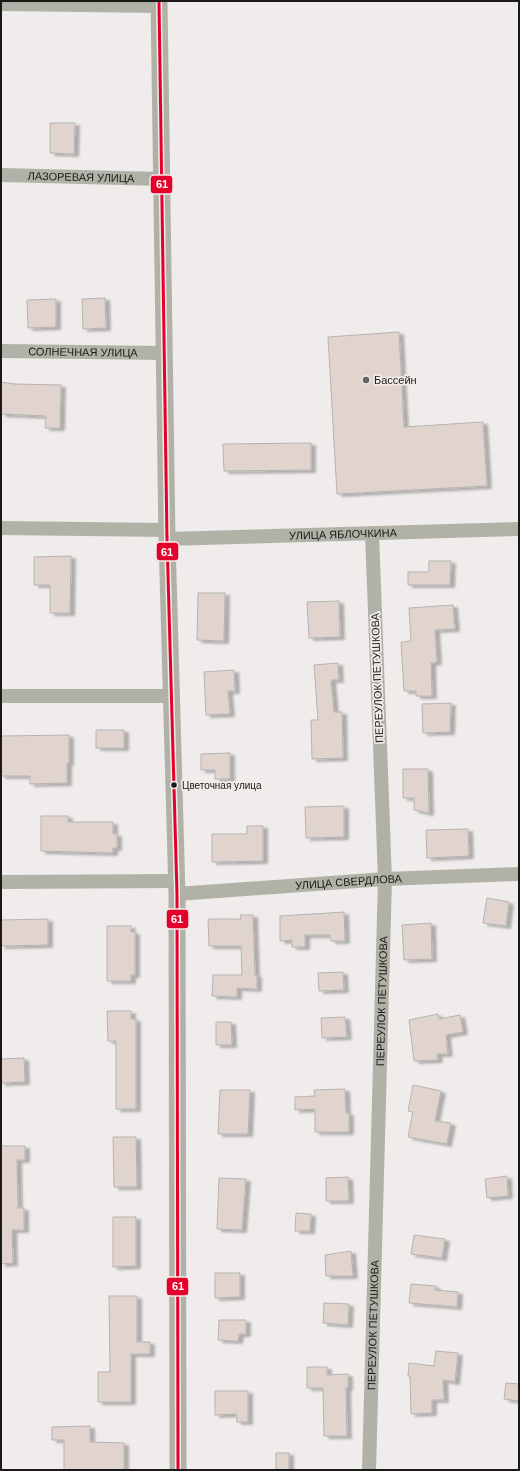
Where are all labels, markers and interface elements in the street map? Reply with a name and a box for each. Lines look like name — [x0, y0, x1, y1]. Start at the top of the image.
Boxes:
street label: ЛАЗОРЕВАЯ УЛИЦА — [27, 170, 135, 184]
line badge: 61 — [150, 175, 173, 194]
text: 61 — [156, 178, 168, 190]
street label: СОЛНЕЧНАЯ УЛИЦА — [28, 345, 138, 359]
place label: Бассейн — [374, 374, 417, 386]
marker: Бассейн — [361, 375, 371, 385]
street label: УЛИЦА ЯБЛОЧКИНА — [289, 526, 398, 542]
line badge: 61 — [156, 542, 179, 561]
text: 61 — [161, 546, 173, 558]
street label: ПЕРЕУЛОК ПЕТУШКОВА — [369, 612, 385, 743]
marker: Цветочная улица — [169, 780, 179, 790]
place label: Цветочная улица — [182, 780, 262, 791]
street label: УЛИЦА СВЕРДЛОВА — [295, 872, 403, 891]
line badge: 61 — [166, 909, 189, 929]
text: 61 — [171, 913, 183, 925]
street label: ПЕРЕУЛОК ПЕТУШКОВА — [374, 935, 389, 1066]
street label: ПЕРЕУЛОК ПЕТУШКОВА — [365, 1259, 381, 1390]
line badge: 61 — [166, 1277, 189, 1296]
text: 61 — [172, 1280, 184, 1292]

